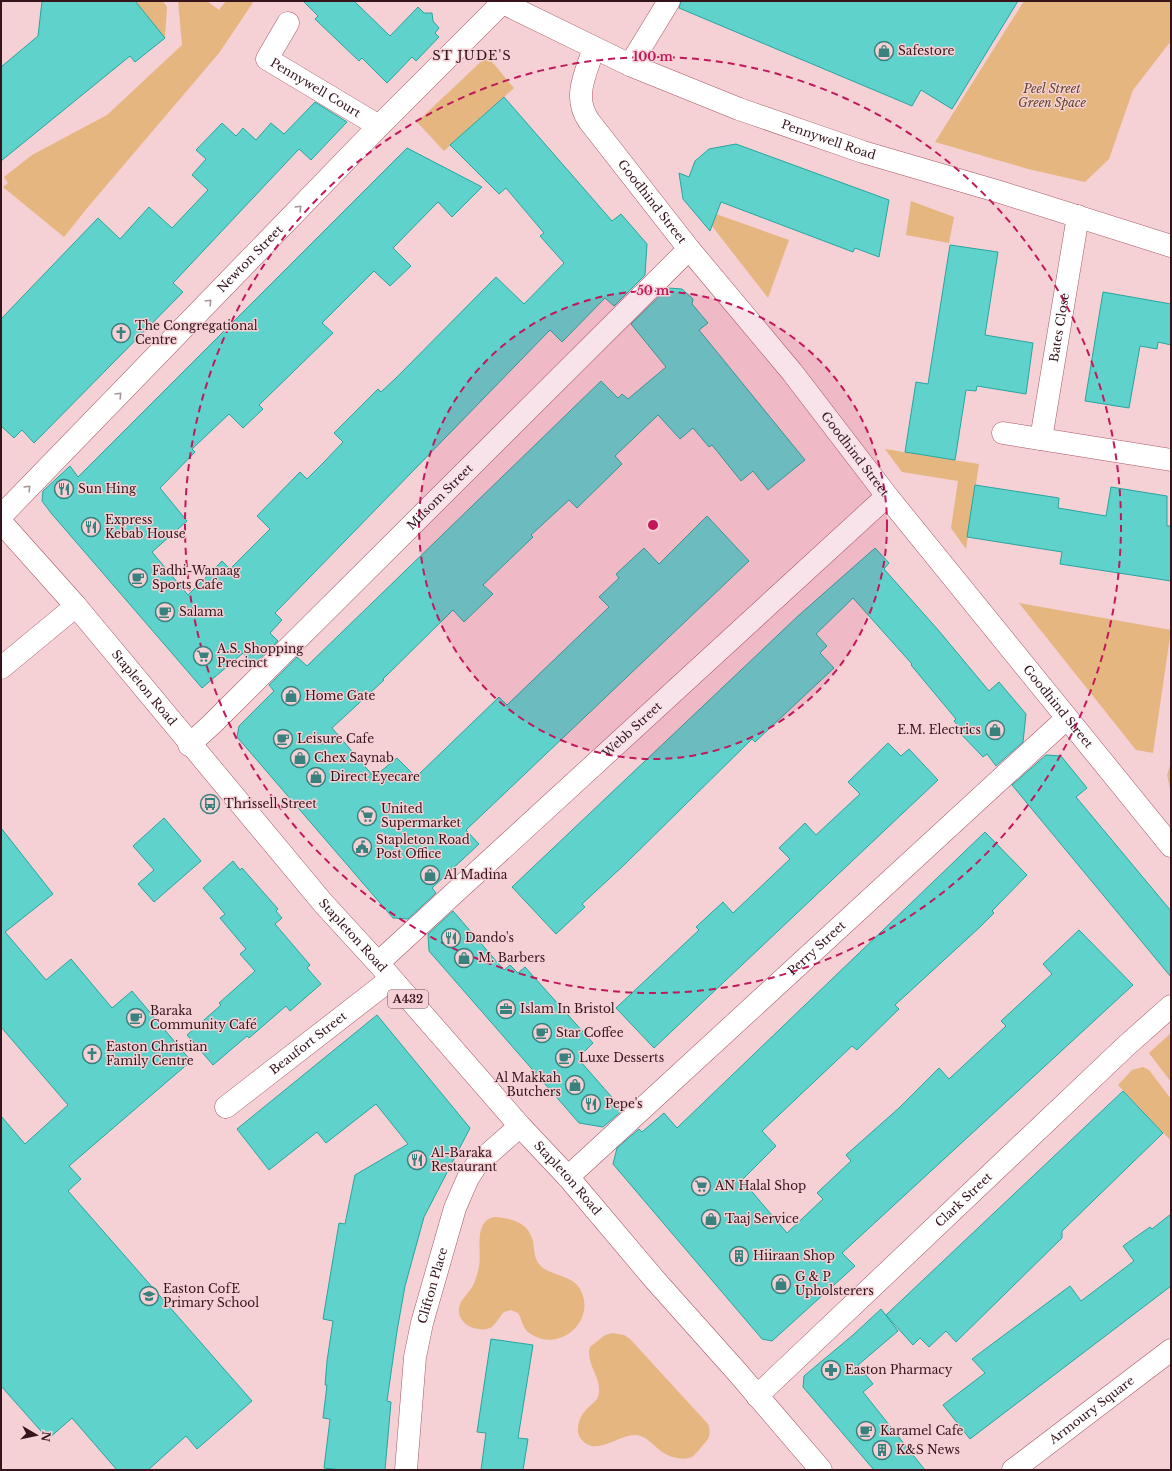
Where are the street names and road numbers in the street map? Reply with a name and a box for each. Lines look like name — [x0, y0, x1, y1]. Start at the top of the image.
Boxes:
street label: Pennywell Court — [268, 55, 364, 121]
street label: Pennywell Road — [779, 116, 878, 162]
street label: Goodhind Street — [615, 156, 690, 247]
street label: Newton Street — [214, 222, 286, 295]
street label: Bates Close — [1046, 292, 1072, 363]
street label: Goodhind Street — [818, 409, 893, 500]
street label: Milsom Street — [404, 460, 476, 533]
street label: Stapleton Road — [109, 647, 180, 728]
street label: Goodhind Street — [1020, 662, 1097, 751]
street label: Webb Street — [598, 698, 665, 761]
street label: Stapleton Road — [316, 895, 390, 975]
street label: Perry Street — [784, 917, 849, 978]
road number: A432 — [388, 990, 428, 1008]
street label: Beaufort Street — [266, 1008, 350, 1077]
street label: Stapleton Road — [531, 1138, 605, 1218]
street label: Clark Street — [932, 1169, 995, 1230]
street label: Clifton Place — [414, 1245, 450, 1325]
street label: Armoury Square — [1045, 1373, 1137, 1447]

